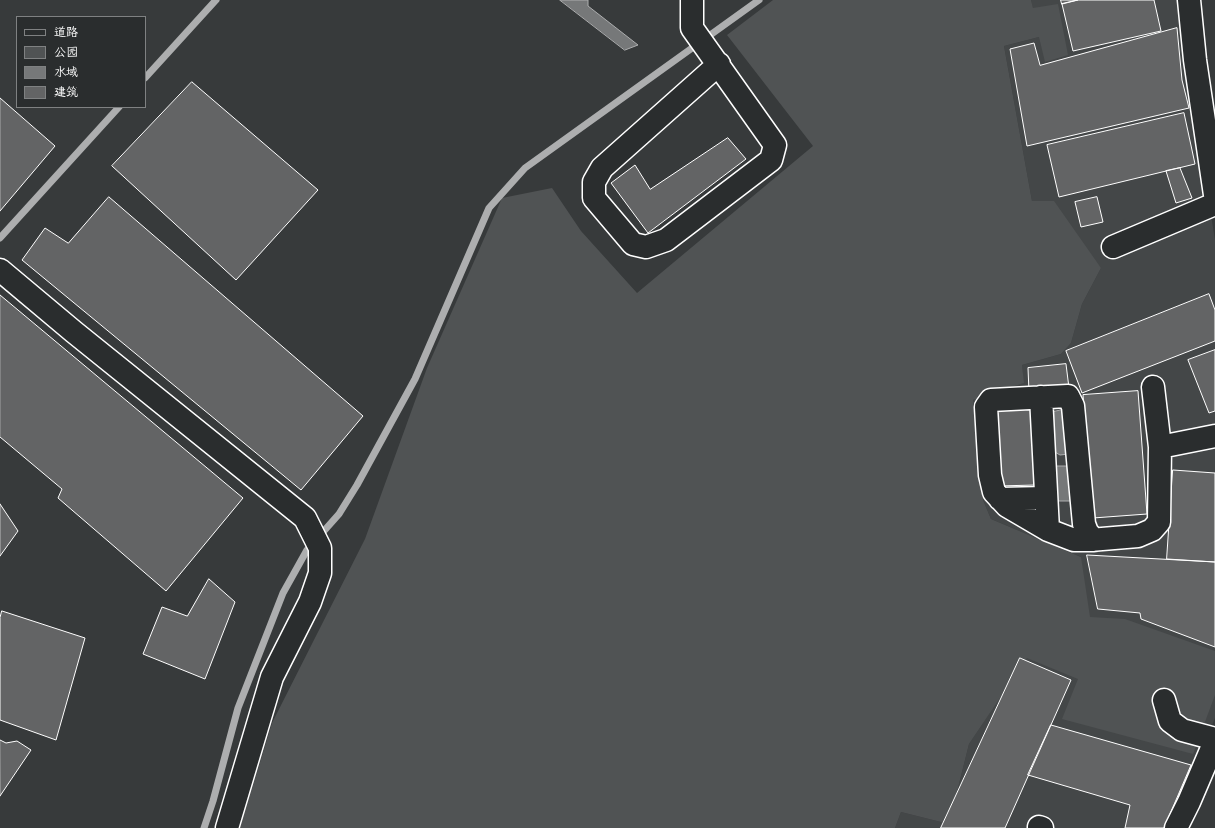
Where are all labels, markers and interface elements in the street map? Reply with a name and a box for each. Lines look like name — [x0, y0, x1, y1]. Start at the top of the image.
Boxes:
legend — [16, 16, 146, 108]
text: 道路 — [54, 24, 78, 40]
text: 公园 — [54, 44, 78, 60]
text: 水域 — [54, 64, 78, 80]
text: 建筑 — [54, 84, 78, 100]

